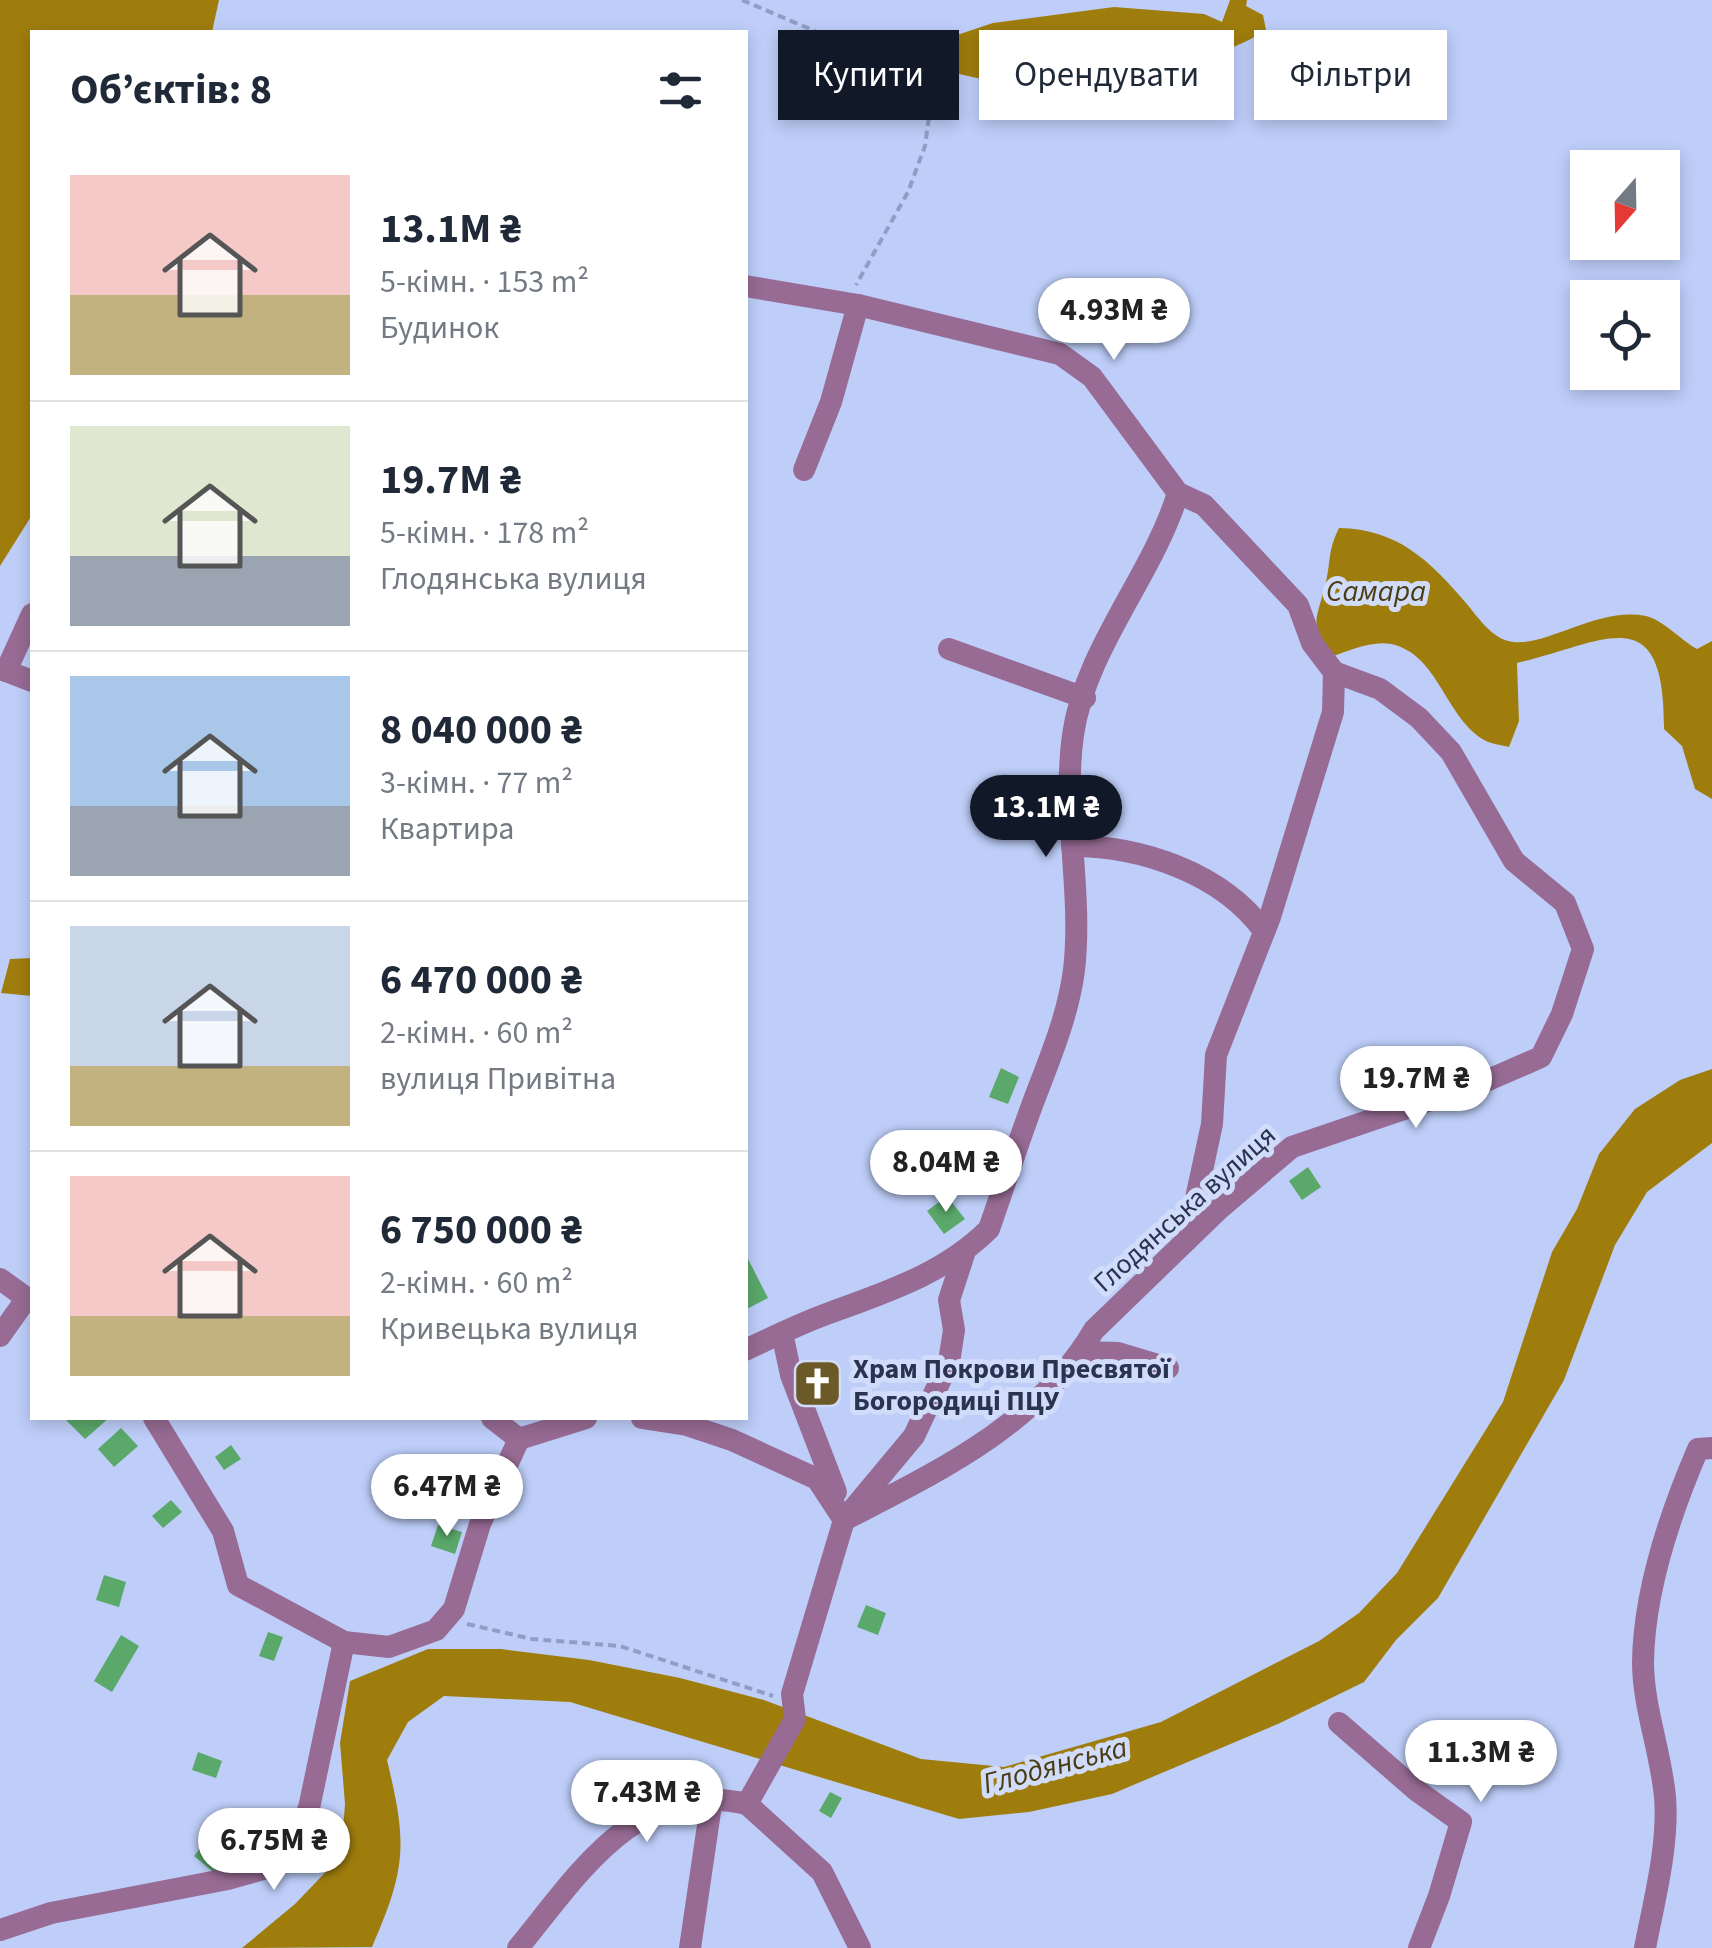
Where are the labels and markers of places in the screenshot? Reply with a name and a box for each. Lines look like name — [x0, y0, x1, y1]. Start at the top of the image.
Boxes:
pin: 4.93M ₴ — [1022, 278, 1206, 363]
pin: 13.1M ₴ — [954, 775, 1138, 860]
pin: 19.7M ₴ — [1324, 1046, 1508, 1131]
pin: 8.04M ₴ — [854, 1130, 1038, 1215]
place label: Храм Покрови Пресвятої Богородиці ПЦУ — [853, 1349, 1171, 1421]
church icon: Храм Покрови Пресвятої Богородиці ПЦУ — [792, 1358, 844, 1410]
pin: 6.47M ₴ — [355, 1454, 539, 1539]
pin: 11.3M ₴ — [1389, 1720, 1573, 1805]
pin: 7.43M ₴ — [555, 1760, 739, 1845]
pin: 6.75M ₴ — [182, 1808, 366, 1893]

